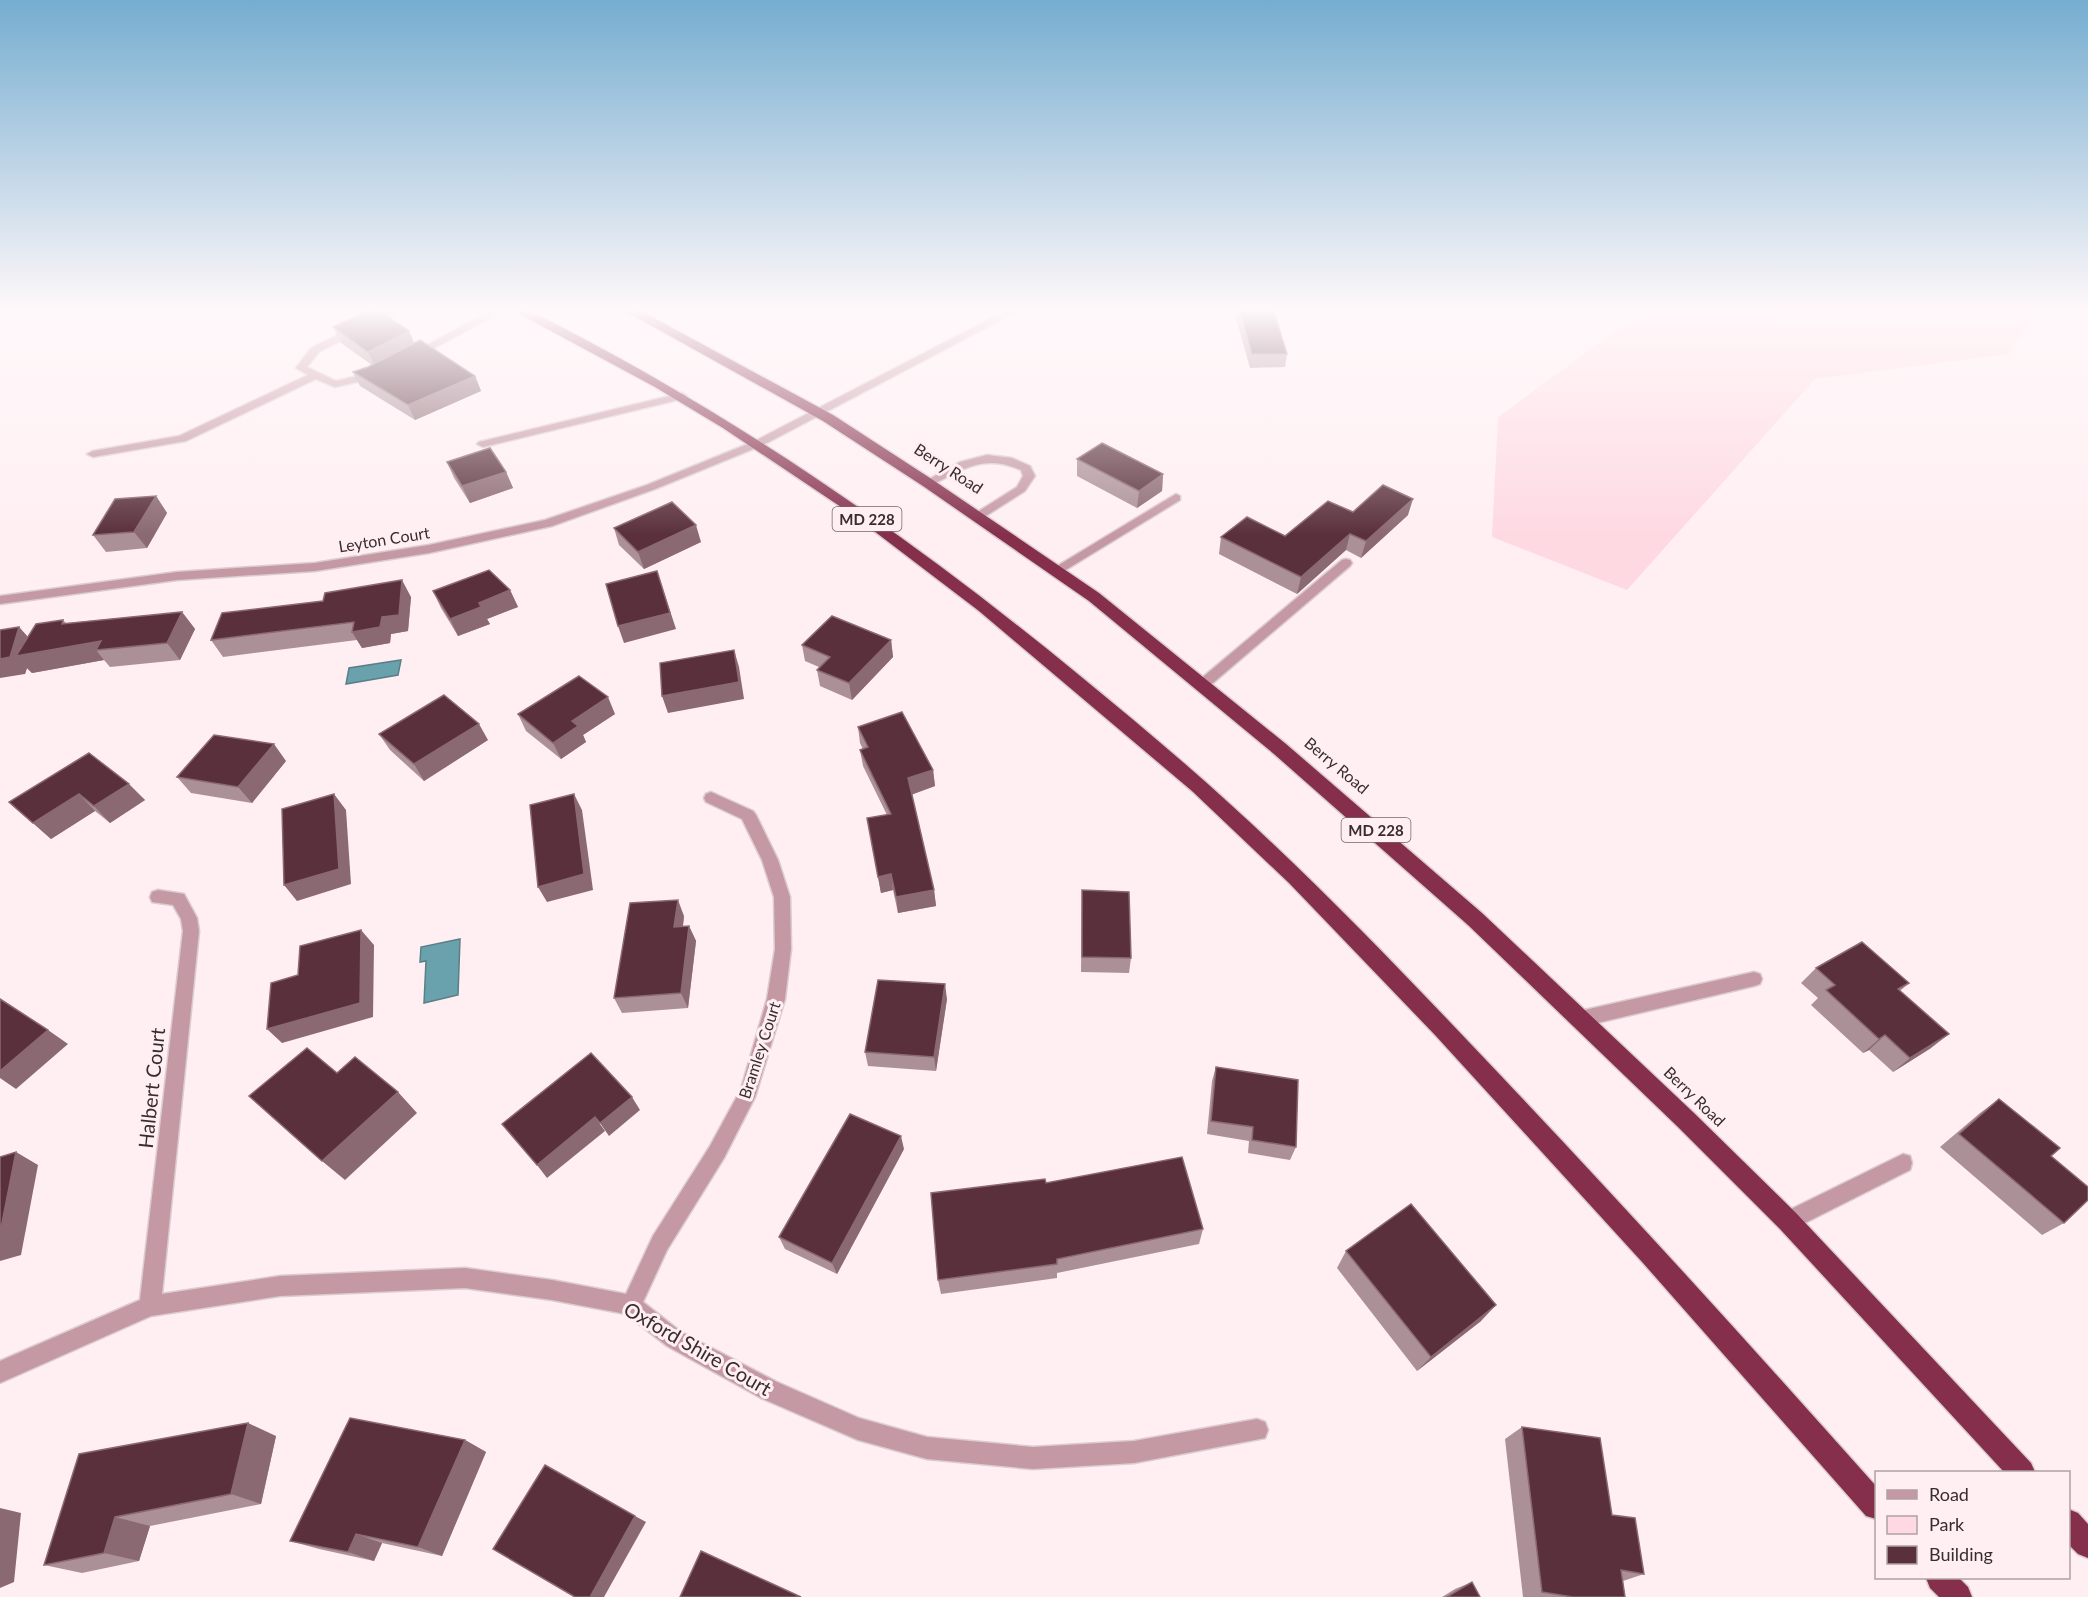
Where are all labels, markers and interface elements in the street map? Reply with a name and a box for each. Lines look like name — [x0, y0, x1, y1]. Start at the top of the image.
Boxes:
street label: Berry Road — [911, 439, 987, 497]
road number: MD 228 — [832, 507, 902, 531]
street label: Leyton Court — [337, 522, 431, 556]
street label: Berry Road — [1301, 733, 1373, 797]
road number: MD 228 — [1342, 818, 1410, 842]
street label: Bramley Court — [734, 999, 784, 1101]
street label: Halbert Court — [133, 1027, 169, 1149]
street label: Berry Road — [1660, 1062, 1730, 1130]
street label: Oxford Shire Court — [620, 1296, 776, 1400]
legend — [1875, 1471, 2070, 1579]
text: Road — [1929, 1483, 1969, 1505]
text: Park — [1929, 1513, 1965, 1535]
text: Building — [1929, 1543, 1993, 1565]

